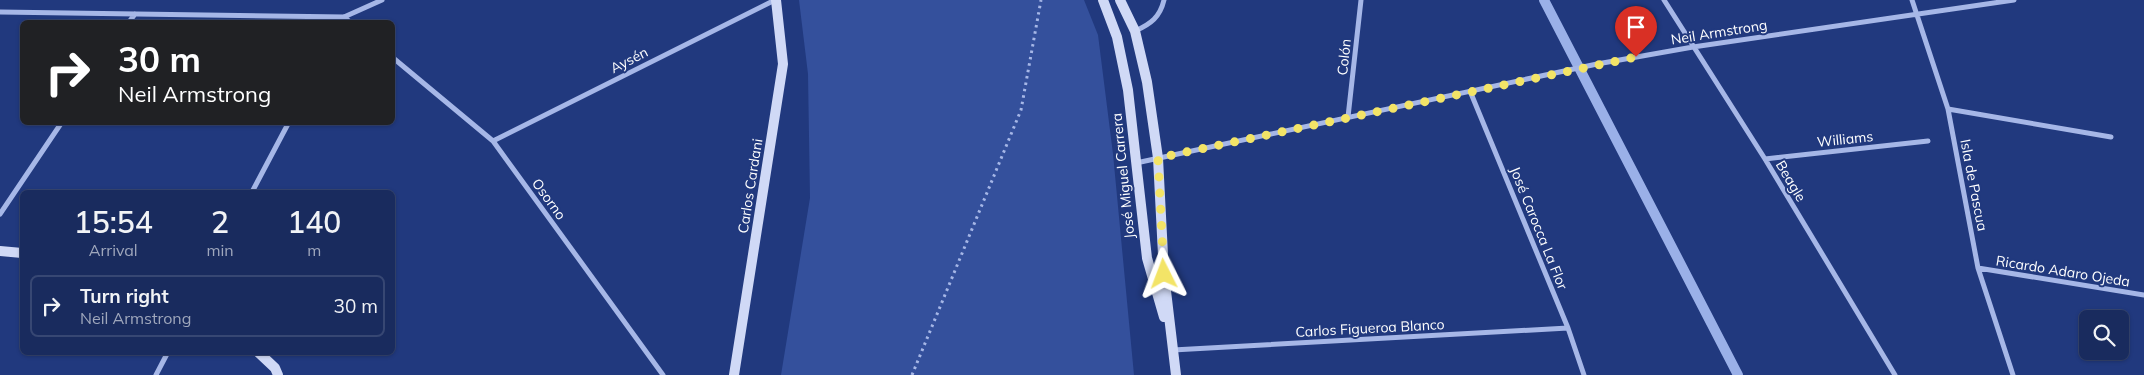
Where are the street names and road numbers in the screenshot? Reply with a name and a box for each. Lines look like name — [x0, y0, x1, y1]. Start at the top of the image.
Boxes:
street label: Neil Armstrong — [1669, 15, 1769, 49]
street label: Colón — [1333, 38, 1355, 76]
street label: Aysén — [607, 43, 651, 77]
street label: José Miguel Carrera — [1107, 112, 1139, 240]
street label: Williams — [1816, 127, 1874, 151]
street label: Carlos Cardani — [734, 137, 766, 235]
street label: Isla de Pascua — [1956, 138, 1992, 232]
street label: Beagle — [1772, 157, 1810, 205]
street label: José Carocca La Flor — [1506, 164, 1572, 293]
street label: Osorno — [528, 175, 570, 223]
street label: Ricardo Adaro Ojeda — [1995, 252, 2131, 290]
street label: Carlos Figueroa Blanco — [1295, 315, 1445, 341]

